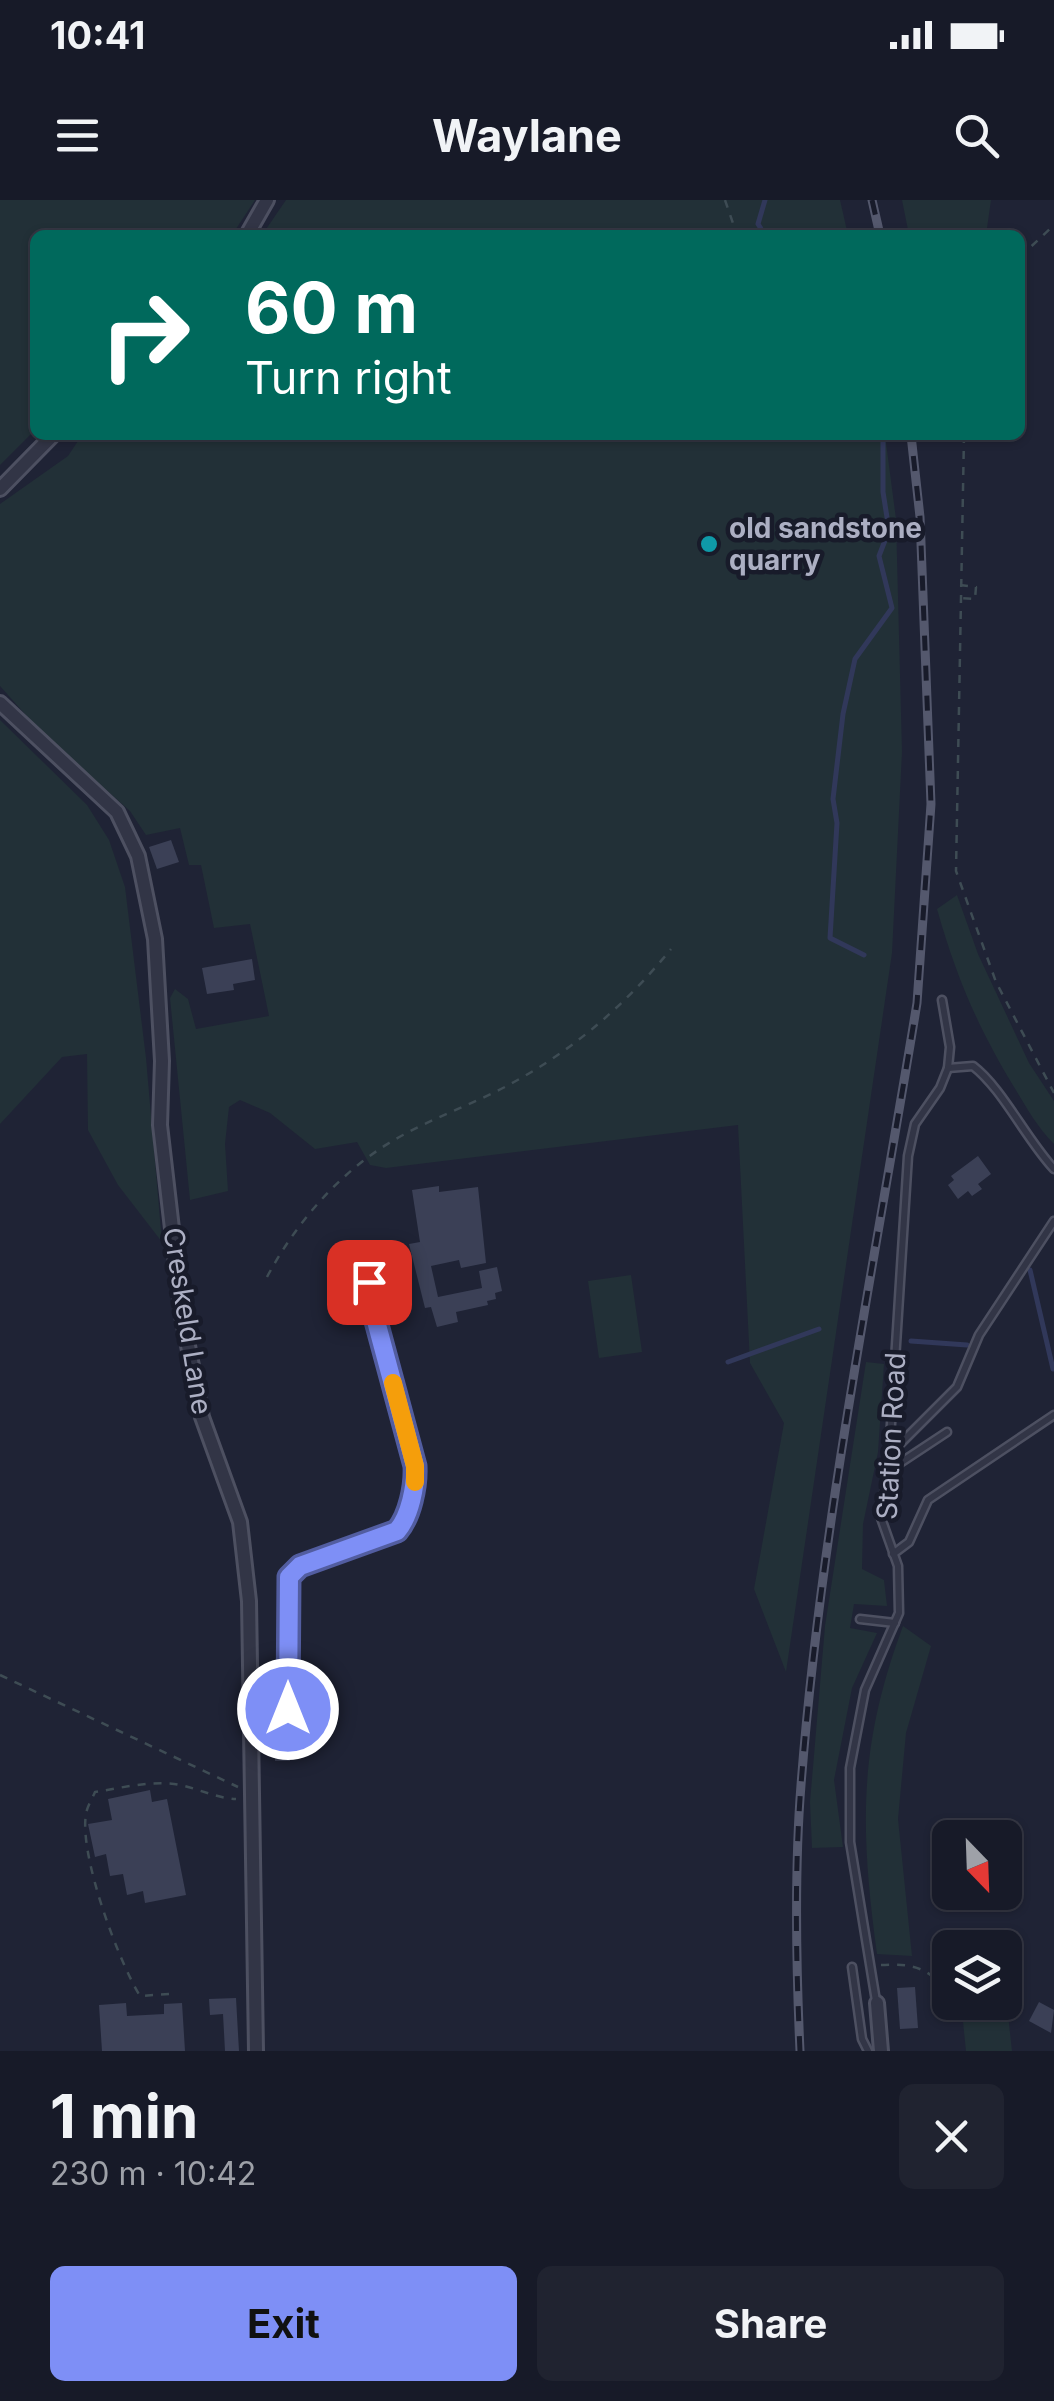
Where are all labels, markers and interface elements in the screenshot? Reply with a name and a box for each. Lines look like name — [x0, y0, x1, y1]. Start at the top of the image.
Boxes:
text: 10:41 — [50, 12, 145, 58]
icon: menu — [50, 108, 105, 163]
text: Waylane — [432, 108, 622, 163]
icon: search — [949, 108, 1004, 163]
text: 60 m — [245, 265, 418, 350]
icon: right — [80, 270, 210, 400]
text: Turn right — [245, 350, 452, 405]
place label: old sandstone quarry — [729, 511, 922, 577]
marker: old sandstone quarry — [698, 533, 720, 555]
street label: Creskeld Lane — [156, 1225, 220, 1417]
pin — [327, 1240, 412, 1325]
icon: arrive — [342, 1255, 397, 1310]
street label: Station Road — [870, 1351, 912, 1521]
position arrow — [236, 1657, 340, 1761]
north arrow — [932, 1820, 1022, 1910]
map controls — [932, 1820, 1022, 2020]
button: layers — [932, 1930, 1022, 2020]
text: 1 min — [50, 2080, 198, 2152]
button: close — [899, 2084, 1004, 2189]
text: 230 m · 10:42 — [50, 2154, 256, 2193]
button: Exit — [50, 2266, 517, 2381]
button: Share — [537, 2266, 1004, 2381]

